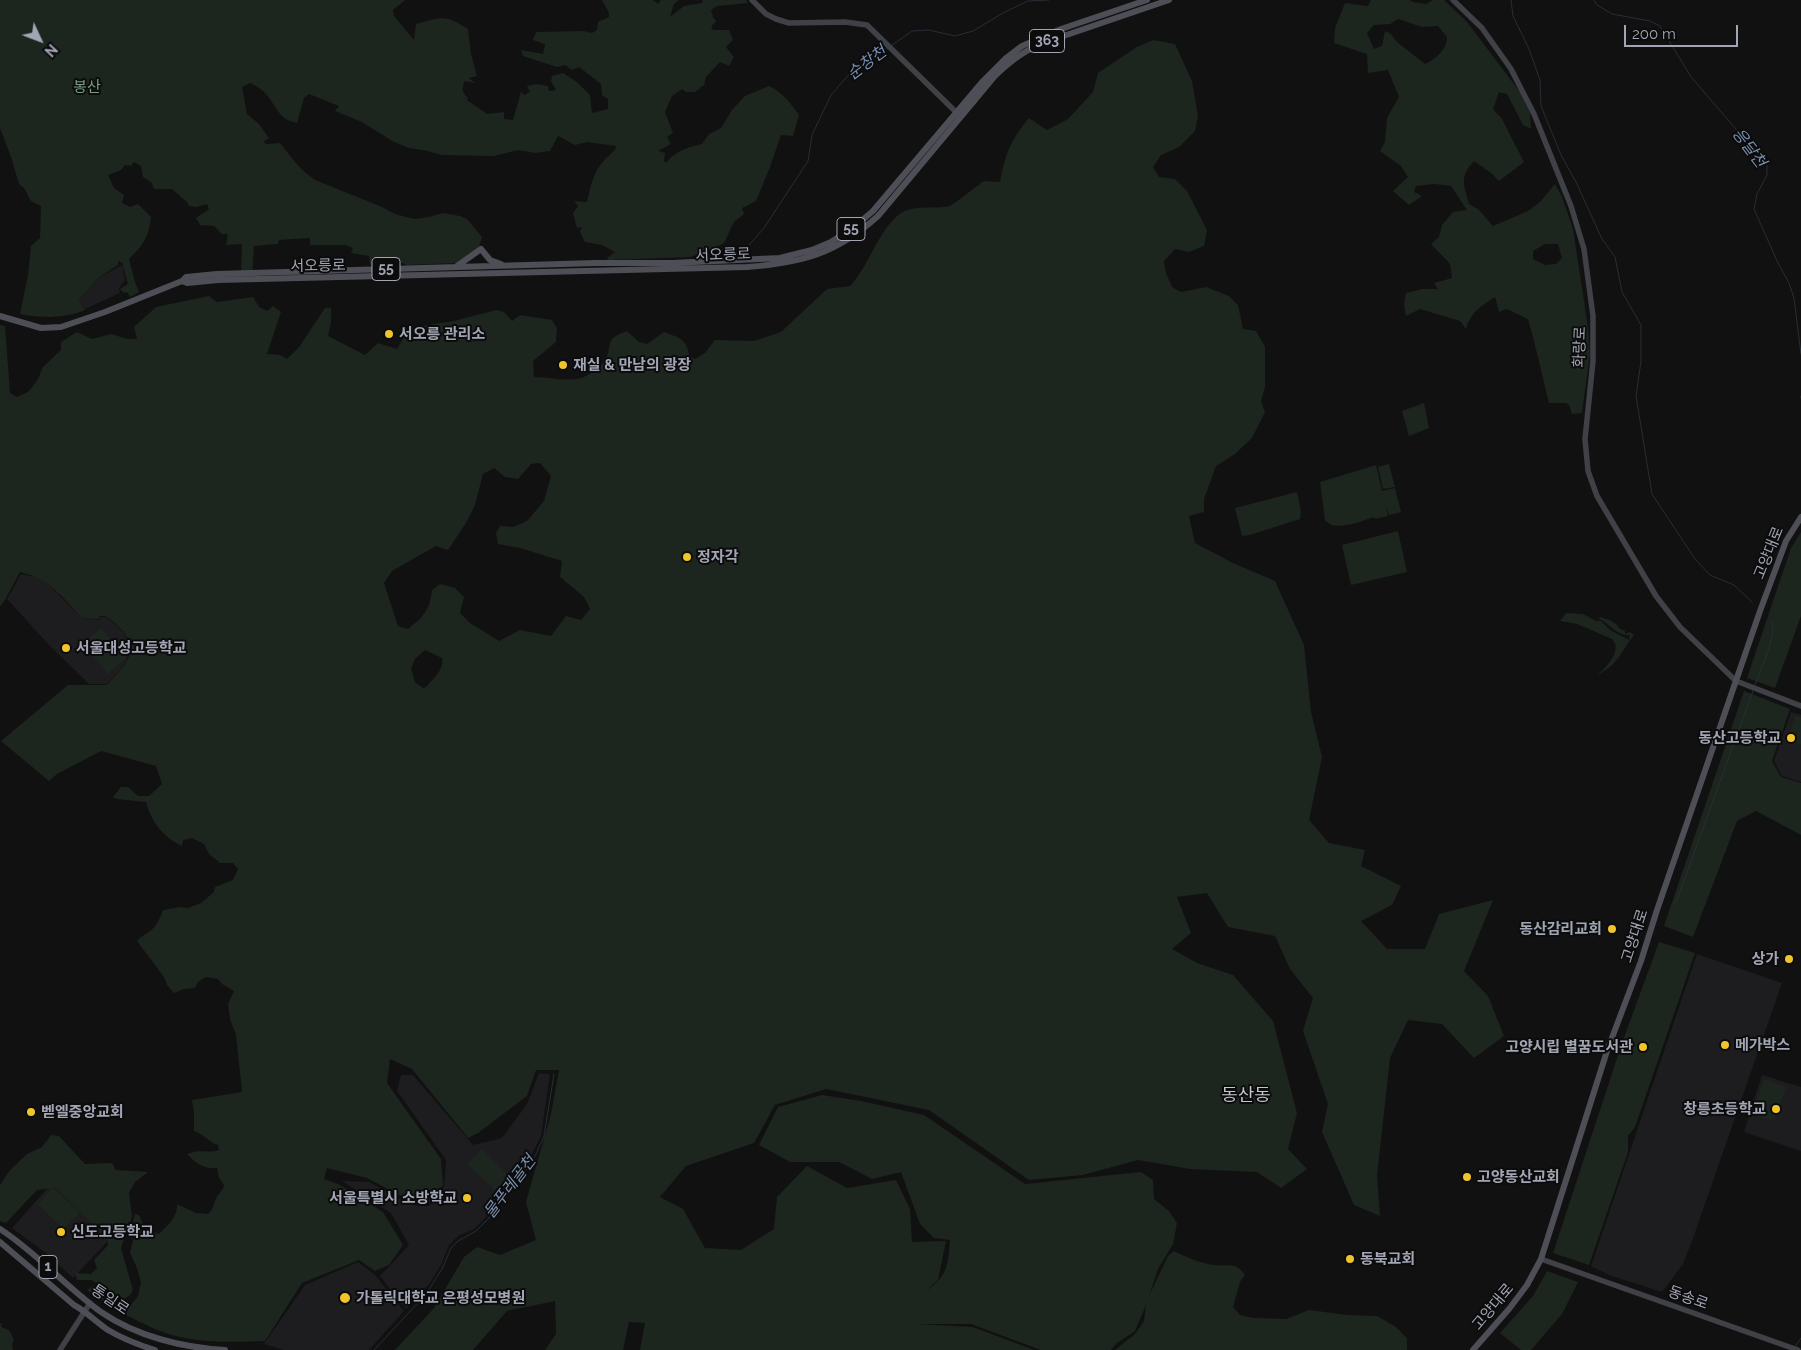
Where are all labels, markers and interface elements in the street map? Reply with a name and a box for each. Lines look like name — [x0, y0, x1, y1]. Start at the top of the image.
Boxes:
north arrow — [15, 15, 65, 65]
scale bar — [1626, 15, 1740, 47]
text: 200 m — [1632, 25, 1676, 43]
road number: 363 — [1030, 29, 1064, 52]
text: N — [41, 41, 60, 60]
water label: 순창천 — [844, 42, 890, 84]
park label: 봉산 — [73, 78, 101, 96]
water label: 응달천 — [1728, 125, 1770, 171]
road number: 55 — [837, 218, 865, 240]
street label: 서오릉로 — [695, 245, 751, 265]
street label: 서오릉로 — [290, 257, 346, 275]
road number: 55 — [372, 258, 400, 280]
place label: 서오릉 관리소 — [399, 325, 485, 343]
street label: 화랑로 — [1570, 326, 1590, 368]
marker: 서오릉 관리소 — [383, 328, 395, 340]
place label: 재실 & 만남의 광장 — [573, 356, 691, 374]
marker: 재실 & 만남의 광장 — [557, 359, 569, 371]
street label: 고양대로 — [1750, 524, 1788, 582]
place label: 정자각 — [697, 548, 738, 566]
marker: 정자각 — [681, 551, 693, 563]
place label: 서울대성고등학교 — [76, 639, 186, 657]
marker: 서울대성고등학교 — [60, 642, 72, 654]
place label: 동산고등학교 — [1698, 729, 1781, 747]
marker: 동산고등학교 — [1785, 732, 1797, 744]
street label: 고양대로 — [1618, 907, 1652, 965]
place label: 동산감리교회 — [1519, 920, 1602, 938]
marker: 동산감리교회 — [1606, 923, 1618, 935]
place label: 상가 — [1751, 950, 1779, 968]
marker: 상가 — [1783, 953, 1795, 965]
place label: 메가박스 — [1735, 1036, 1790, 1054]
place label: 고양시립 별꿈도서관 — [1505, 1038, 1633, 1056]
marker: 메가박스 — [1719, 1039, 1731, 1051]
marker: 고양시립 별꿈도서관 — [1637, 1041, 1649, 1053]
district label: 동산동 — [1221, 1085, 1271, 1107]
place label: 창릉초등학교 — [1683, 1100, 1766, 1118]
place label: 벧엘중앙교회 — [41, 1103, 124, 1121]
marker: 창릉초등학교 — [1770, 1103, 1782, 1115]
marker: 벧엘중앙교회 — [25, 1106, 37, 1118]
water label: 물푸레골천 — [480, 1152, 540, 1222]
place label: 고양동산교회 — [1477, 1168, 1560, 1186]
marker: 고양동산교회 — [1461, 1171, 1473, 1183]
place label: 서울특별시 소방학교 — [329, 1189, 457, 1207]
marker: 서울특별시 소방학교 — [461, 1192, 473, 1204]
place label: 신도고등학교 — [71, 1223, 154, 1241]
marker: 신도고등학교 — [55, 1226, 67, 1238]
place label: 동북교회 — [1360, 1250, 1415, 1268]
marker: 동북교회 — [1344, 1253, 1356, 1265]
road number: 1 — [39, 1256, 57, 1278]
street label: 고양대로 — [1468, 1280, 1518, 1334]
street label: 통일로 — [88, 1281, 132, 1319]
street label: 동송로 — [1665, 1282, 1711, 1314]
place label: 가톨릭대학교 은평성모병원 — [356, 1289, 525, 1307]
marker: 가톨릭대학교 은평성모병원 — [338, 1291, 352, 1305]

